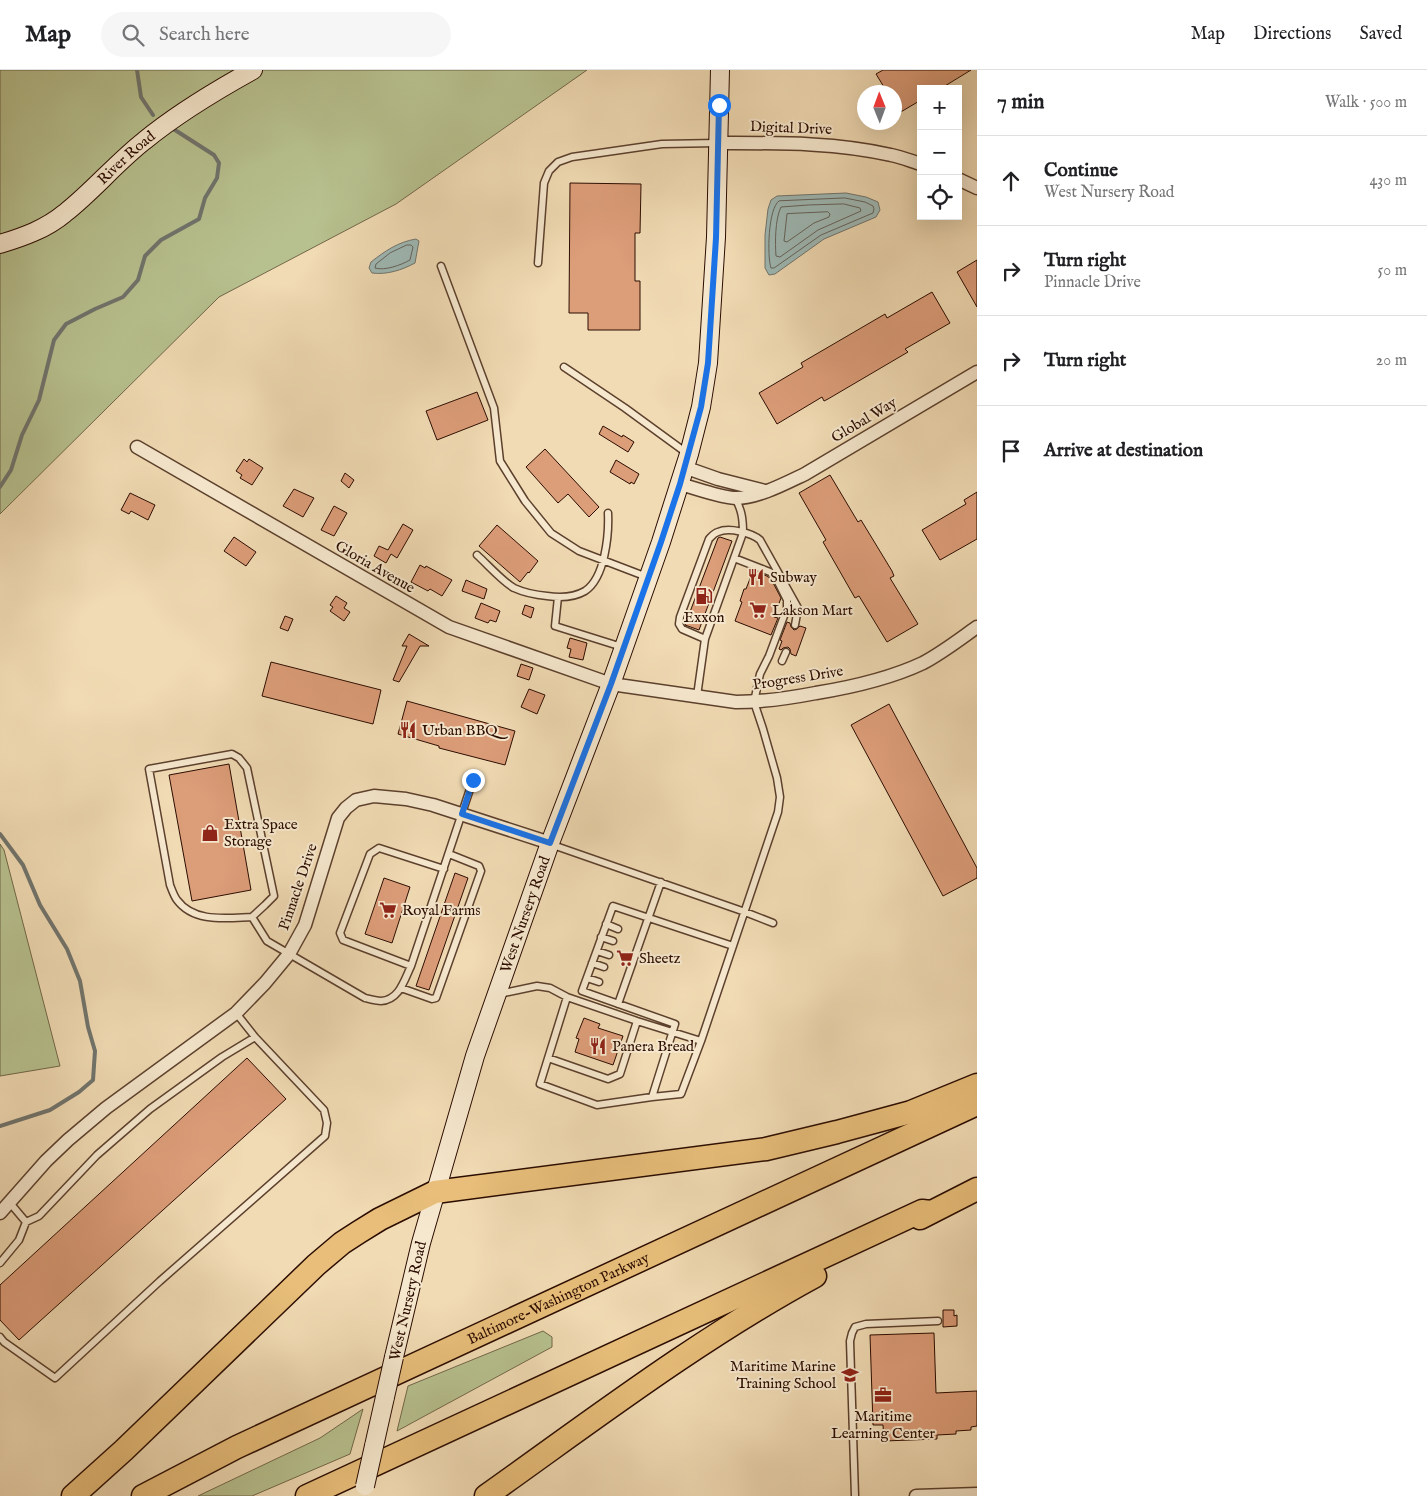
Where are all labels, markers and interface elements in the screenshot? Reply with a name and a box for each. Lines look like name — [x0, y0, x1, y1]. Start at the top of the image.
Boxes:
search box — [101, 12, 451, 57]
text: Map — [25, 19, 71, 50]
icon: search — [119, 21, 147, 49]
text: Search here — [159, 23, 250, 47]
text: Map — [1191, 23, 1225, 46]
text: Directions — [1253, 23, 1331, 46]
text: Saved — [1359, 23, 1402, 46]
north arrow — [857, 85, 902, 130]
map controls — [917, 85, 962, 220]
button: + — [917, 85, 962, 130]
text: 7 min — [997, 89, 1044, 116]
text: Walk · 500 m — [1325, 93, 1407, 113]
route start — [708, 94, 731, 117]
street label: Digital Drive — [750, 117, 832, 139]
street label: River Road — [93, 126, 160, 188]
button: − — [917, 130, 962, 175]
text: Continue — [1044, 159, 1118, 183]
icon: ahead — [997, 167, 1025, 195]
text: 430 m — [1369, 171, 1407, 191]
button: locate — [917, 175, 962, 220]
text: West Nursery Road — [1044, 183, 1174, 203]
text: Turn right — [1044, 249, 1126, 273]
icon: right — [997, 257, 1025, 285]
text: 50 m — [1378, 261, 1407, 281]
text: Pinnacle Drive — [1044, 273, 1141, 293]
icon: right — [997, 347, 1025, 375]
text: Turn right — [1044, 349, 1126, 373]
text: 20 m — [1376, 351, 1407, 371]
street label: Global Way — [828, 393, 901, 447]
icon: arrive — [997, 437, 1025, 465]
text: Arrive at destination — [1044, 439, 1203, 463]
street label: Gloria Avenue — [332, 536, 418, 598]
restaurant icon: Subway — [746, 567, 766, 587]
place label: Subway — [770, 568, 817, 587]
fuel station icon: Exxon — [694, 586, 714, 606]
supermarket icon: Lakson Mart — [748, 600, 768, 620]
place label: Lakson Mart — [772, 601, 853, 620]
place label: Exxon — [684, 608, 724, 627]
street label: Progress Drive — [751, 661, 845, 695]
restaurant icon: Urban BBQ — [398, 720, 418, 740]
place label: Urban BBQ — [422, 721, 508, 740]
route end — [462, 769, 485, 792]
place label: Extra Space Storage — [224, 815, 298, 851]
shop icon: Extra Space Storage — [200, 823, 220, 843]
street label: Pinnacle Drive — [274, 841, 322, 933]
street label: West Nursery Road — [496, 853, 554, 975]
supermarket icon: Royal Farms — [378, 900, 398, 920]
place label: Royal Farms — [402, 901, 481, 920]
supermarket icon: Sheetz — [615, 948, 635, 968]
place label: Sheetz — [639, 949, 681, 968]
restaurant icon: Panera Bread — [588, 1036, 608, 1056]
place label: Panera Bread — [612, 1037, 695, 1056]
street label: West Nursery Road — [385, 1238, 431, 1363]
street label: Baltimore-Washington Parkway — [464, 1248, 653, 1348]
place label: Maritime Marine Training School — [730, 1357, 837, 1393]
school or university icon: Maritime Marine Training School — [840, 1365, 860, 1385]
office icon: Maritime Learning Center — [873, 1385, 893, 1405]
place label: Maritime Learning Center — [831, 1407, 936, 1443]

